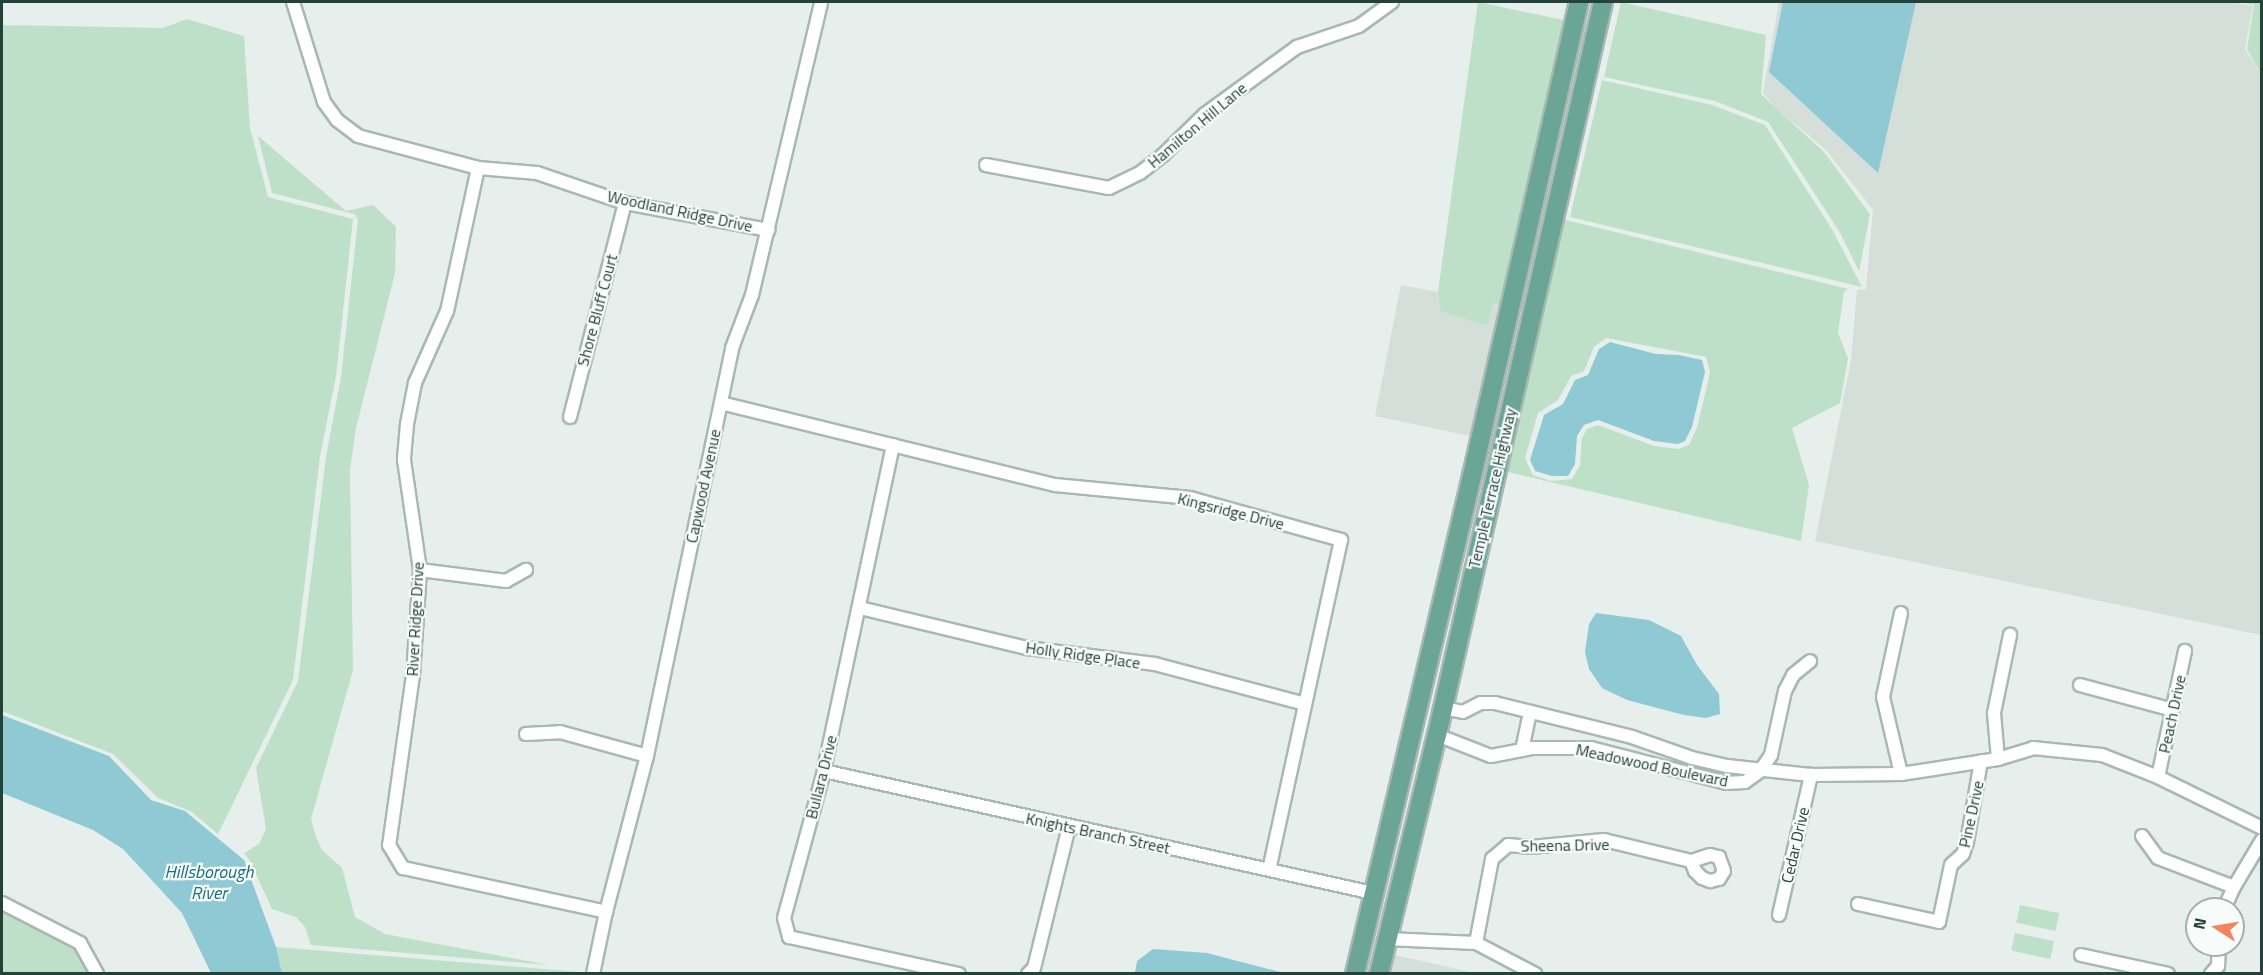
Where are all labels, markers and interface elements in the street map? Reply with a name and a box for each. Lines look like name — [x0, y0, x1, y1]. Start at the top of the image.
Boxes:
street label: Hamilton Hill Lane — [1144, 78, 1250, 172]
street label: Woodland Ridge Drive — [606, 186, 754, 236]
street label: Shore Bluff Court — [573, 252, 621, 368]
street label: Temple Terrace Highway — [1464, 406, 1520, 570]
street label: Capwood Avenue — [682, 427, 724, 545]
street label: Kingsridge Drive — [1176, 488, 1286, 534]
street label: River Ridge Drive — [402, 561, 428, 677]
street label: Holly Ridge Place — [1024, 637, 1142, 673]
street label: Peach Drive — [2154, 673, 2190, 755]
street label: Bullara Drive — [801, 733, 841, 821]
street label: Meadowood Boulevard — [1574, 739, 1730, 791]
street label: Pine Drive — [1955, 779, 1987, 849]
street label: Cedar Drive — [1777, 805, 1813, 885]
street label: Knights Branch Street — [1024, 808, 1172, 858]
street label: Sheena Drive — [1521, 835, 1609, 855]
water label: Hillsborough River — [165, 862, 253, 904]
north arrow — [2185, 897, 2245, 957]
text: N — [2186, 916, 2212, 932]

